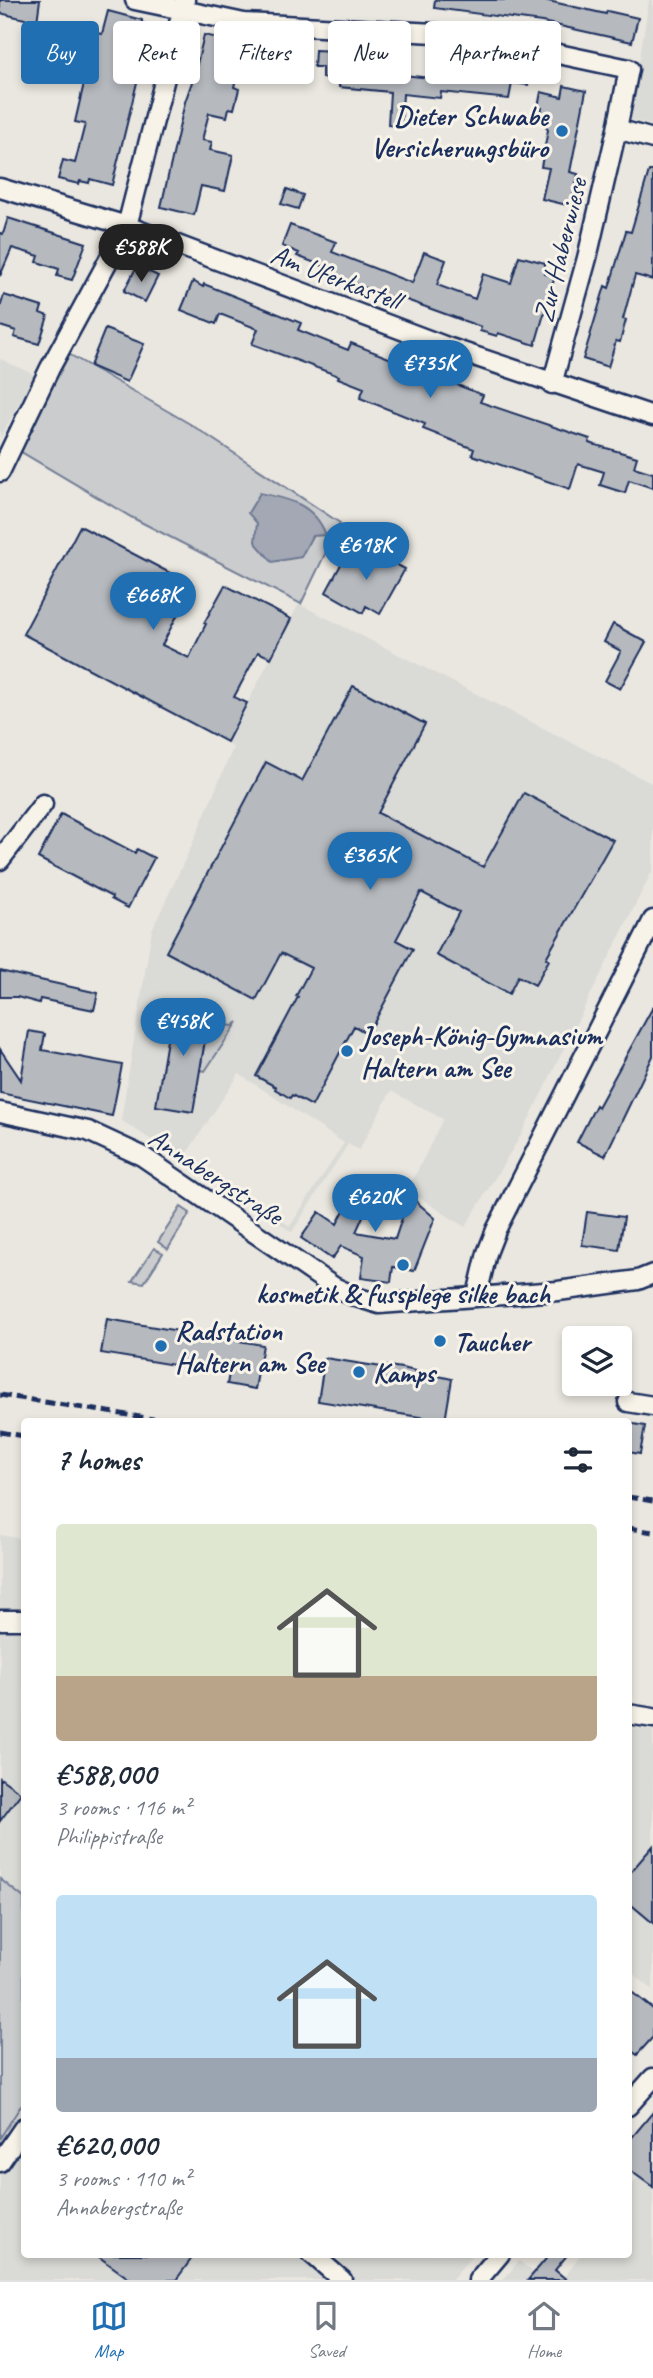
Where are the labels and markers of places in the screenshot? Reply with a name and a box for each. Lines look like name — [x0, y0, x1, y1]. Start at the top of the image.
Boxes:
place label: Dieter Schwabe Versicherungsbüro — [371, 98, 551, 165]
marker: Dieter Schwabe Versicherungsbüro — [554, 123, 570, 139]
pin: €588K — [92, 224, 190, 284]
pin: €735K — [381, 340, 479, 400]
pin: €618K — [317, 522, 415, 582]
pin: €668K — [104, 572, 202, 632]
pin: €365K — [321, 832, 419, 892]
pin: €458K — [134, 998, 232, 1058]
place label: Joseph-König-Gymnasium Haltern am See — [359, 1018, 604, 1085]
marker: Joseph-König-Gymnasium Haltern am See — [339, 1043, 355, 1059]
pin: €620K — [326, 1174, 424, 1234]
marker: kosmetik & fussplege silke bach — [395, 1257, 411, 1273]
place label: kosmetik & fussplege silke bach — [256, 1276, 551, 1311]
place label: Radstation Haltern am See — [175, 1313, 327, 1380]
place label: Taucher — [454, 1324, 533, 1359]
marker: Taucher — [432, 1333, 448, 1349]
marker: Radstation Haltern am See — [153, 1338, 169, 1354]
place label: Kamps — [373, 1355, 438, 1390]
marker: Kamps — [351, 1364, 367, 1380]

